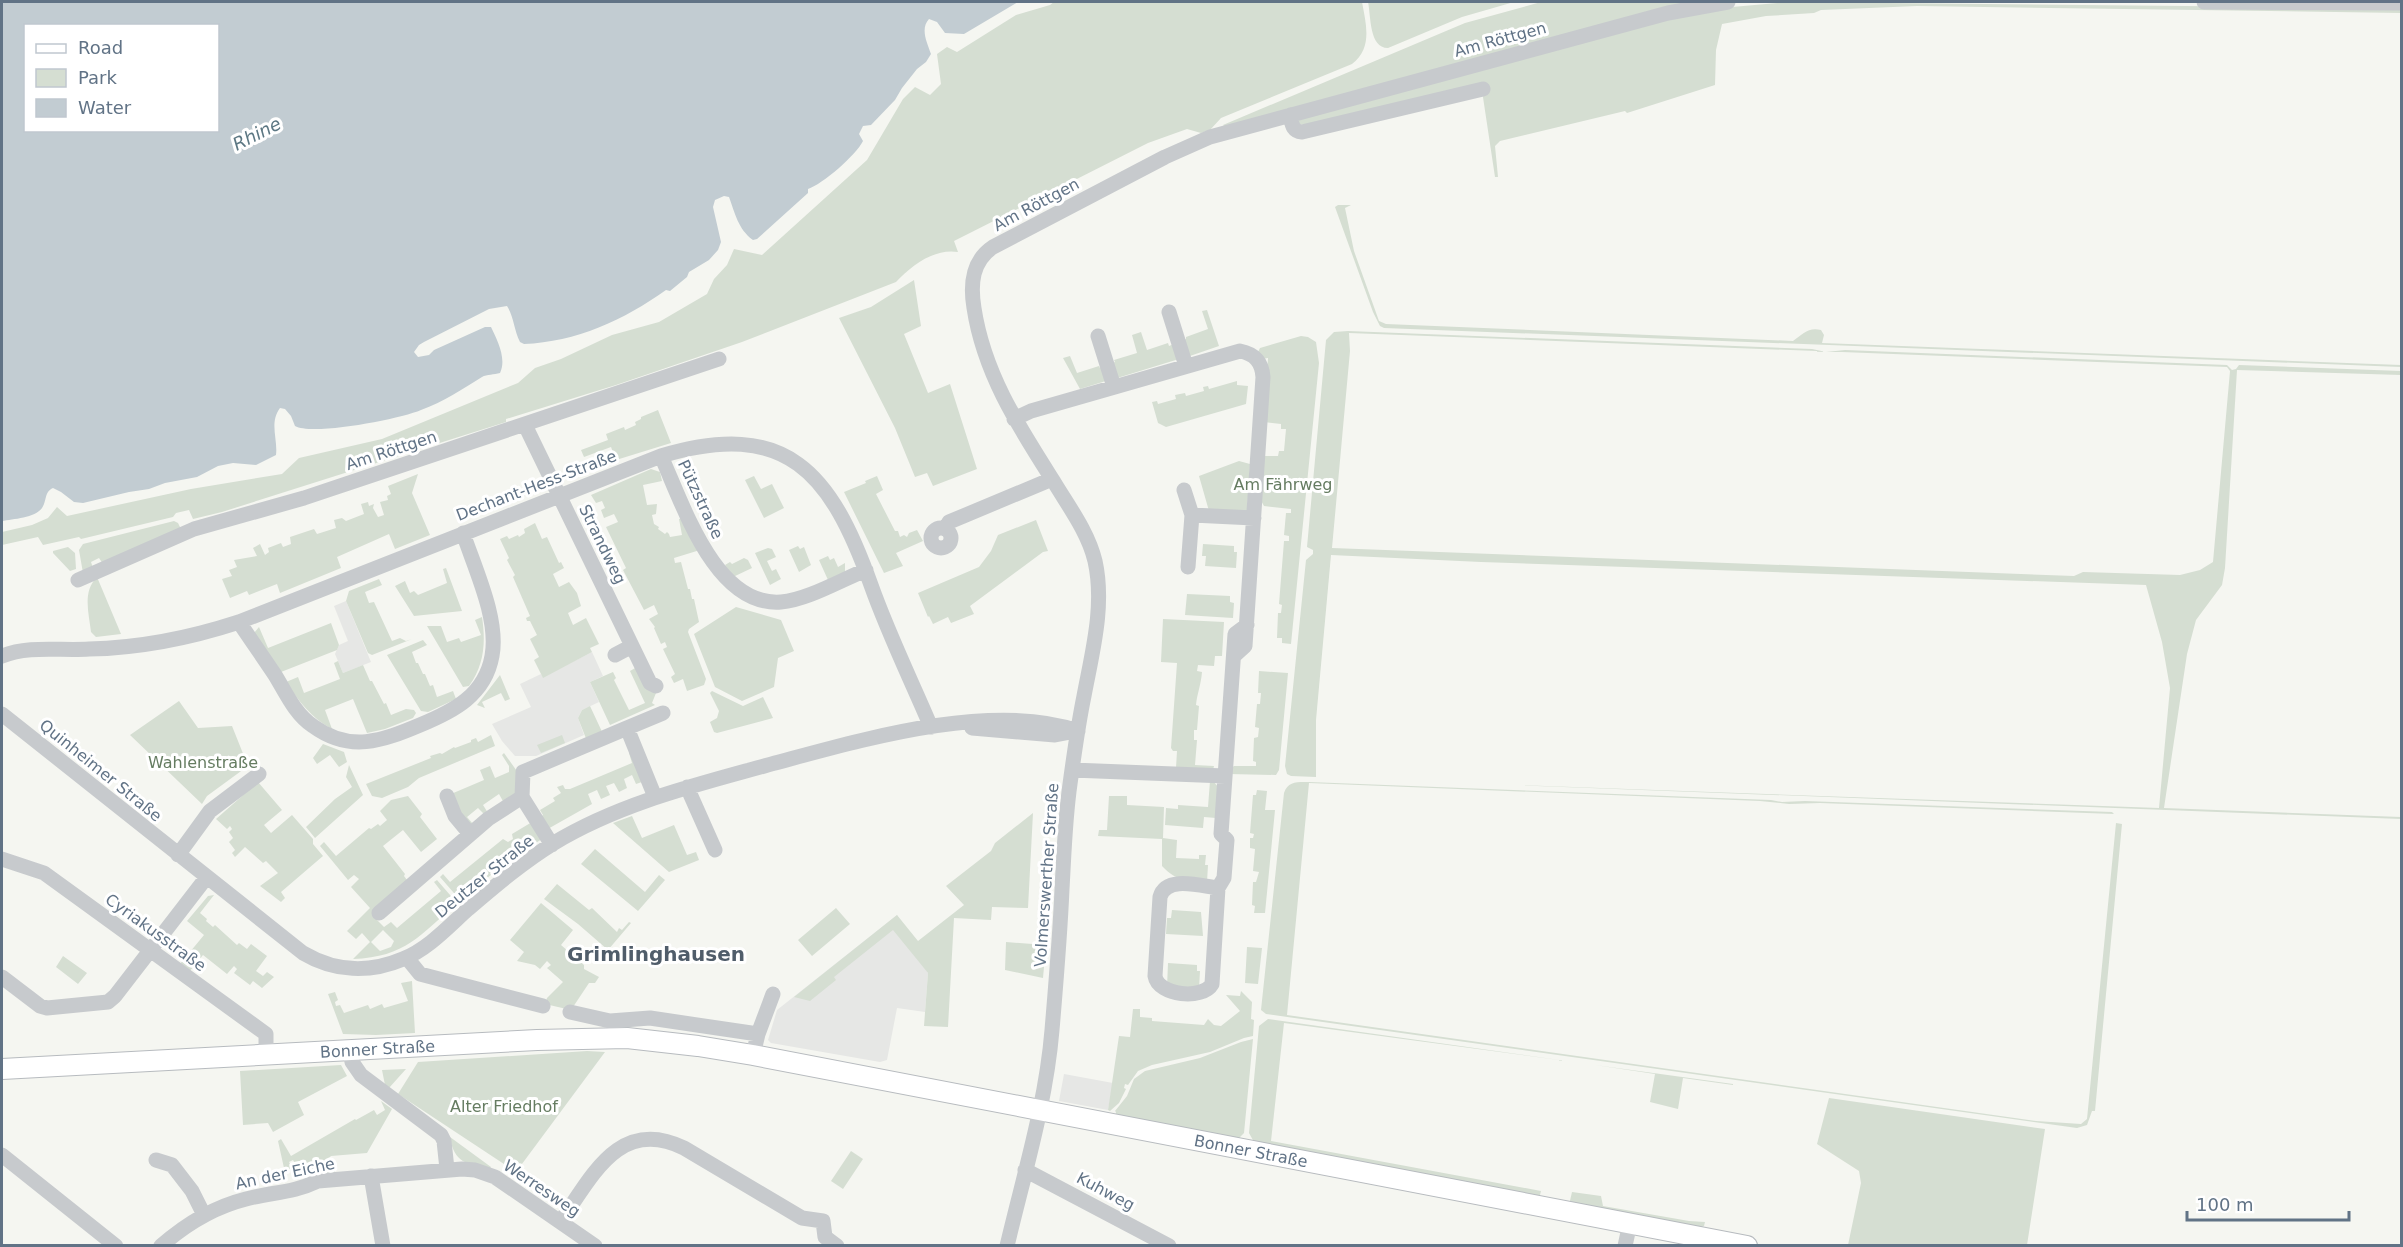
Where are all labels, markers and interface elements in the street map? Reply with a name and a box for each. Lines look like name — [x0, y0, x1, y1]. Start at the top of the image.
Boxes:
street label: Am Röttgen — [1452, 18, 1548, 61]
legend — [24, 24, 219, 132]
text: Road — [78, 37, 123, 58]
text: Park — [78, 67, 117, 88]
text: Water — [78, 97, 132, 118]
water label: Rhine — [229, 113, 284, 155]
street label: Am Röttgen — [990, 174, 1082, 235]
street label: Am Röttgen — [343, 427, 439, 474]
street label: Dechant-Hess-Straße — [453, 446, 619, 525]
street label: Pützstraße — [674, 457, 727, 542]
park label: Am Fährweg — [1234, 475, 1332, 494]
street label: Strandweg — [575, 501, 630, 587]
street label: Quinheimer Straße — [36, 715, 166, 825]
park label: Wahlenstraße — [148, 753, 258, 772]
street label: Volmerswerther Straße — [1031, 782, 1062, 968]
street label: Deutzer Straße — [431, 831, 537, 922]
street label: Cyriakusstraße — [102, 890, 210, 975]
district label: Grimlinghausen — [567, 942, 745, 966]
street label: Bonner Straße — [319, 1037, 436, 1062]
park label: Alter Friedhof — [450, 1097, 558, 1116]
street label: Bonner Straße — [1192, 1131, 1309, 1171]
street label: An der Eiche — [234, 1154, 337, 1193]
street label: Werresweg — [500, 1156, 584, 1221]
street label: Kuhweg — [1073, 1168, 1138, 1215]
scale bar — [2187, 1184, 2349, 1222]
text: 100 m — [2196, 1194, 2254, 1215]

